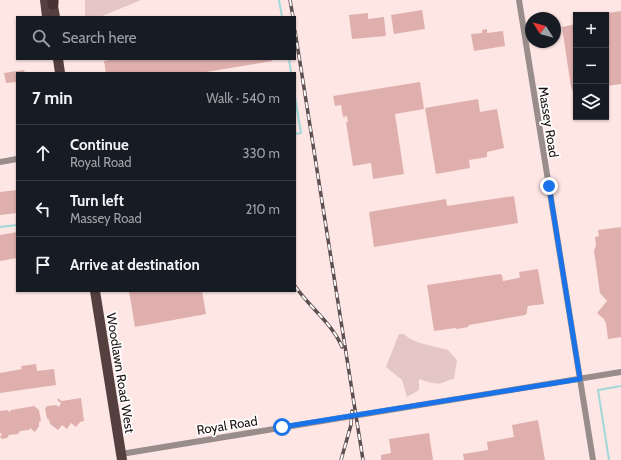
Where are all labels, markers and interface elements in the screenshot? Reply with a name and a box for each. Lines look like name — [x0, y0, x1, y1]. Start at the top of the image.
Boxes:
north arrow — [525, 12, 561, 48]
map controls — [573, 12, 609, 120]
button: + — [573, 12, 609, 48]
search box — [16, 16, 296, 60]
icon: search — [30, 27, 52, 49]
text: Search here — [62, 29, 137, 47]
button: − — [573, 48, 609, 84]
button: layers — [573, 84, 609, 120]
street label: Massey Road — [535, 85, 563, 159]
text: 7 min — [32, 88, 73, 108]
text: Walk · 540 m — [206, 90, 280, 106]
text: Continue — [70, 136, 129, 154]
icon: ahead — [32, 142, 54, 164]
text: 330 m — [243, 145, 280, 161]
text: Royal Road — [70, 154, 132, 170]
route end — [540, 177, 558, 195]
text: Turn left — [70, 192, 124, 210]
icon: left — [32, 198, 54, 220]
text: 210 m — [246, 201, 280, 217]
text: Massey Road — [70, 210, 142, 226]
icon: arrive — [32, 254, 54, 276]
text: Arrive at destination — [70, 256, 200, 274]
street label: Woodlawn Road West — [104, 312, 138, 435]
street label: Royal Road — [195, 412, 259, 438]
route start — [273, 418, 291, 436]

